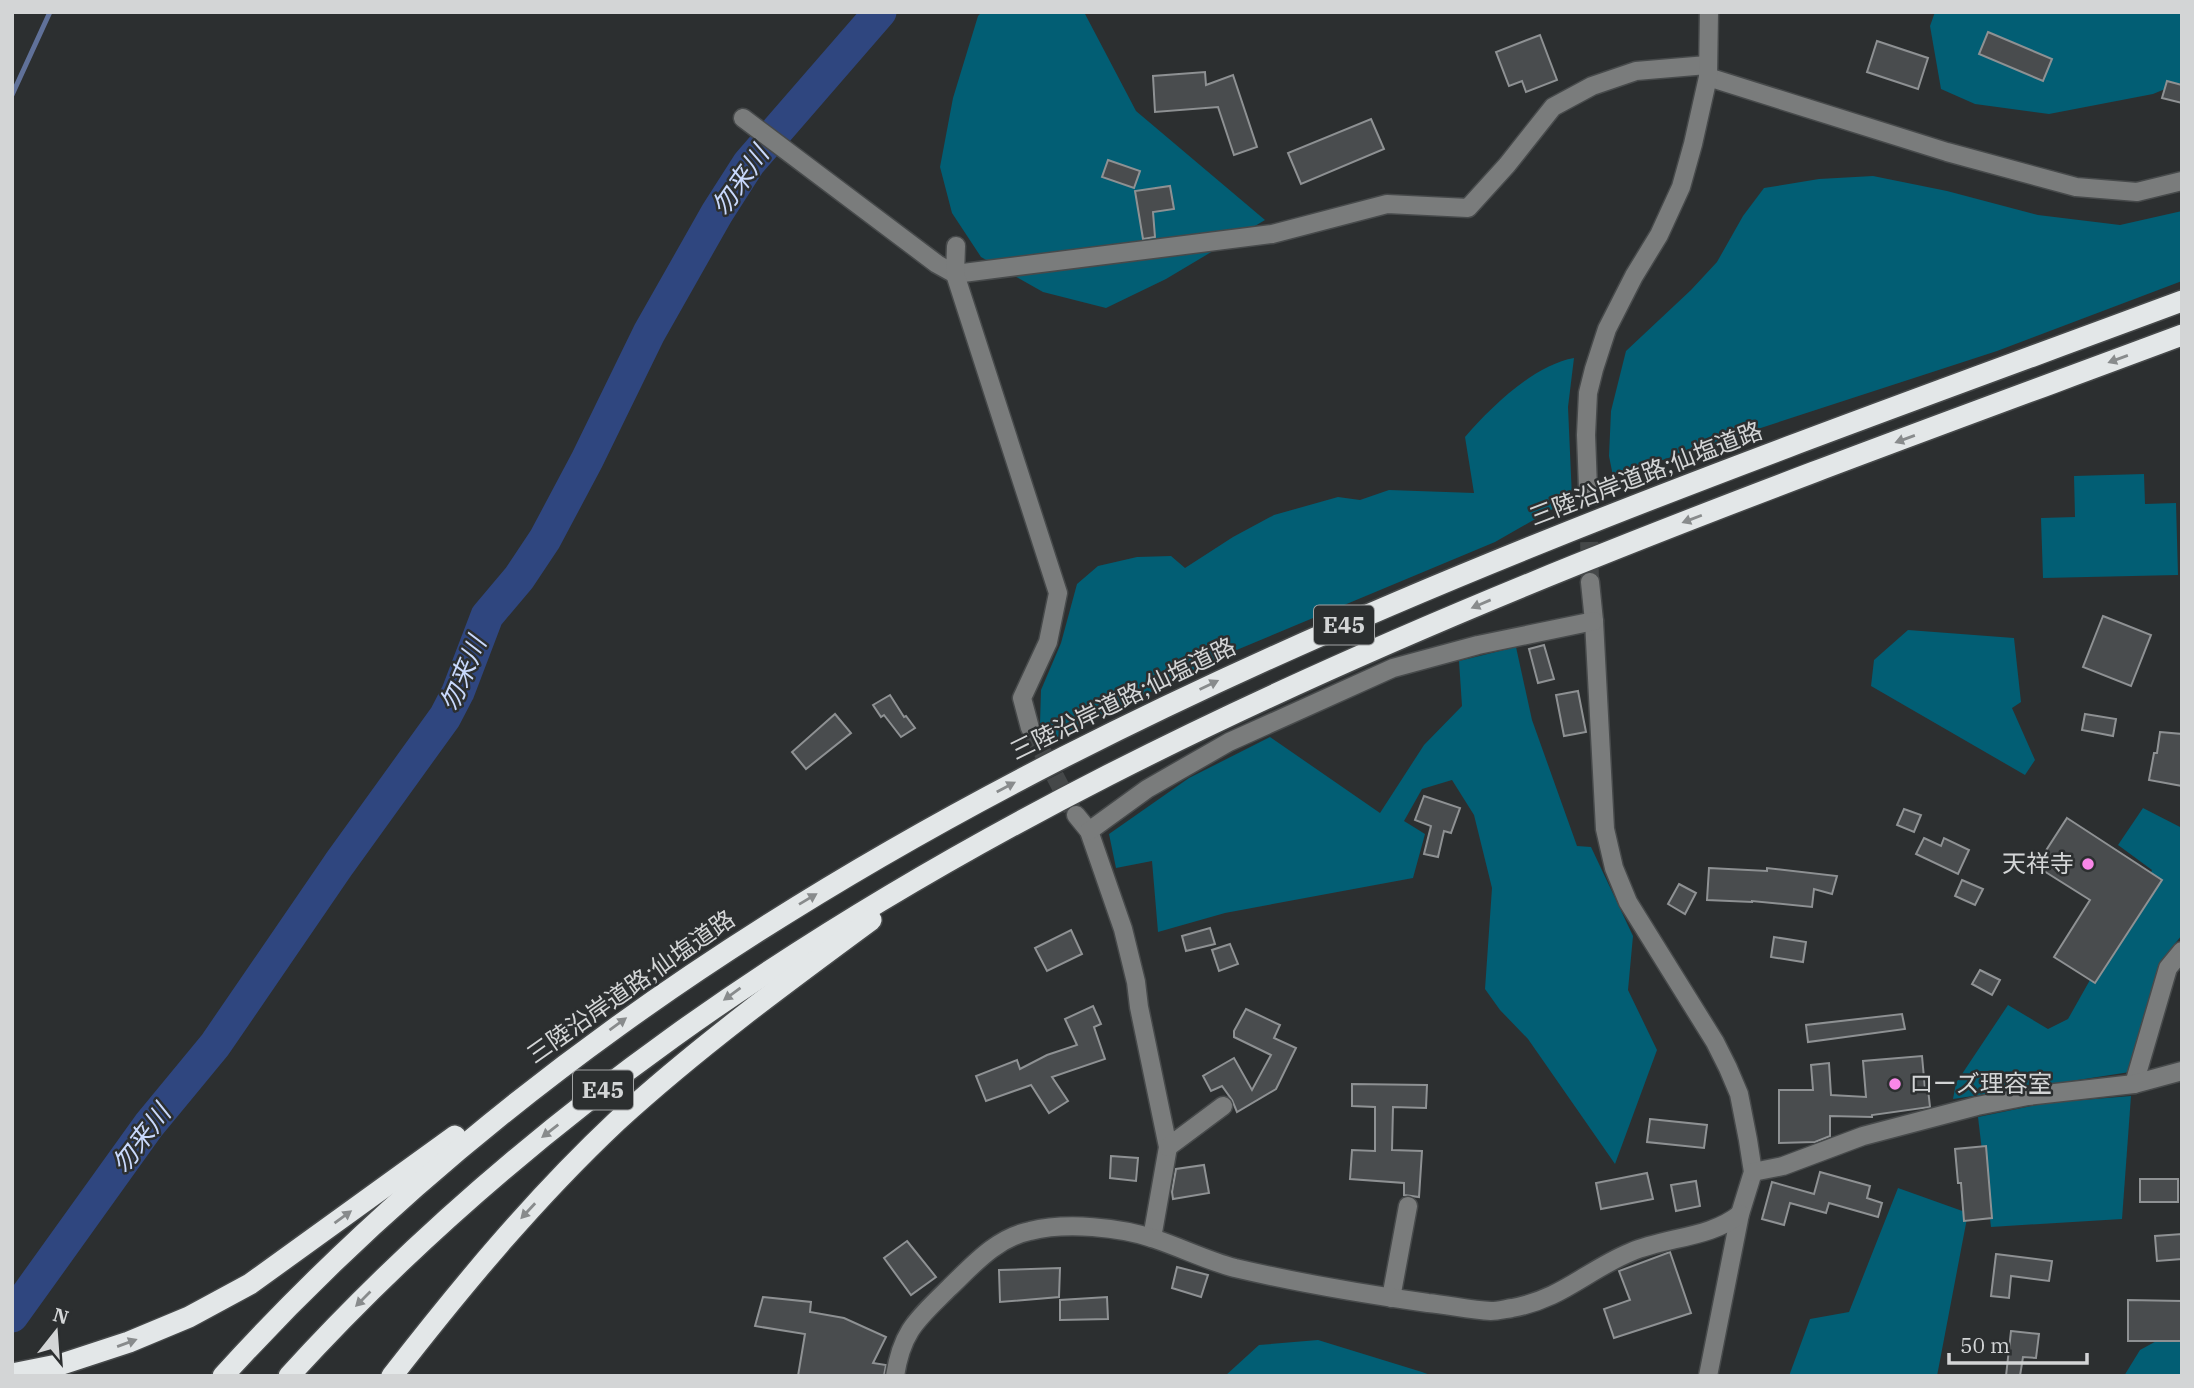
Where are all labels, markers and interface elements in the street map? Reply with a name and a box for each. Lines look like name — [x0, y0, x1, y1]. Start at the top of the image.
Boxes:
water label: 勿来川 — [703, 136, 777, 222]
one-way arrow — [2107, 354, 2128, 365]
street label: 三陸沿岸道路;仙塩道路 — [1525, 414, 1767, 532]
one-way arrow — [1894, 433, 1915, 444]
one-way arrow — [1681, 513, 1702, 524]
one-way arrow — [1470, 598, 1491, 609]
road number: E45 — [1314, 606, 1374, 645]
water label: 勿来川 — [431, 628, 494, 716]
street label: 三陸沿岸道路;仙塩道路 — [1005, 630, 1241, 767]
one-way arrow — [1199, 679, 1219, 690]
one-way arrow — [996, 781, 1016, 793]
place label: 天祥寺 — [2002, 847, 2074, 879]
marker: 天祥寺 — [2080, 856, 2096, 872]
one-way arrow — [799, 893, 818, 906]
street label: 三陸沿岸道路;仙塩道路 — [520, 902, 741, 1070]
one-way arrow — [723, 987, 741, 1001]
one-way arrow — [609, 1017, 627, 1031]
place label: ローズ理容室 — [1909, 1067, 2052, 1099]
road number: E45 — [573, 1070, 633, 1110]
marker: ローズ理容室 — [1887, 1076, 1903, 1092]
water label: 勿来川 — [103, 1095, 179, 1180]
one-way arrow — [542, 1123, 559, 1138]
one-way arrow — [520, 1202, 536, 1219]
one-way arrow — [334, 1210, 352, 1224]
one-way arrow — [355, 1291, 372, 1308]
north arrow — [21, 1297, 91, 1367]
text: N — [50, 1302, 72, 1329]
scale bar — [1949, 1322, 2087, 1366]
text: 50 m — [1960, 1331, 2010, 1359]
one-way arrow — [116, 1337, 137, 1348]

